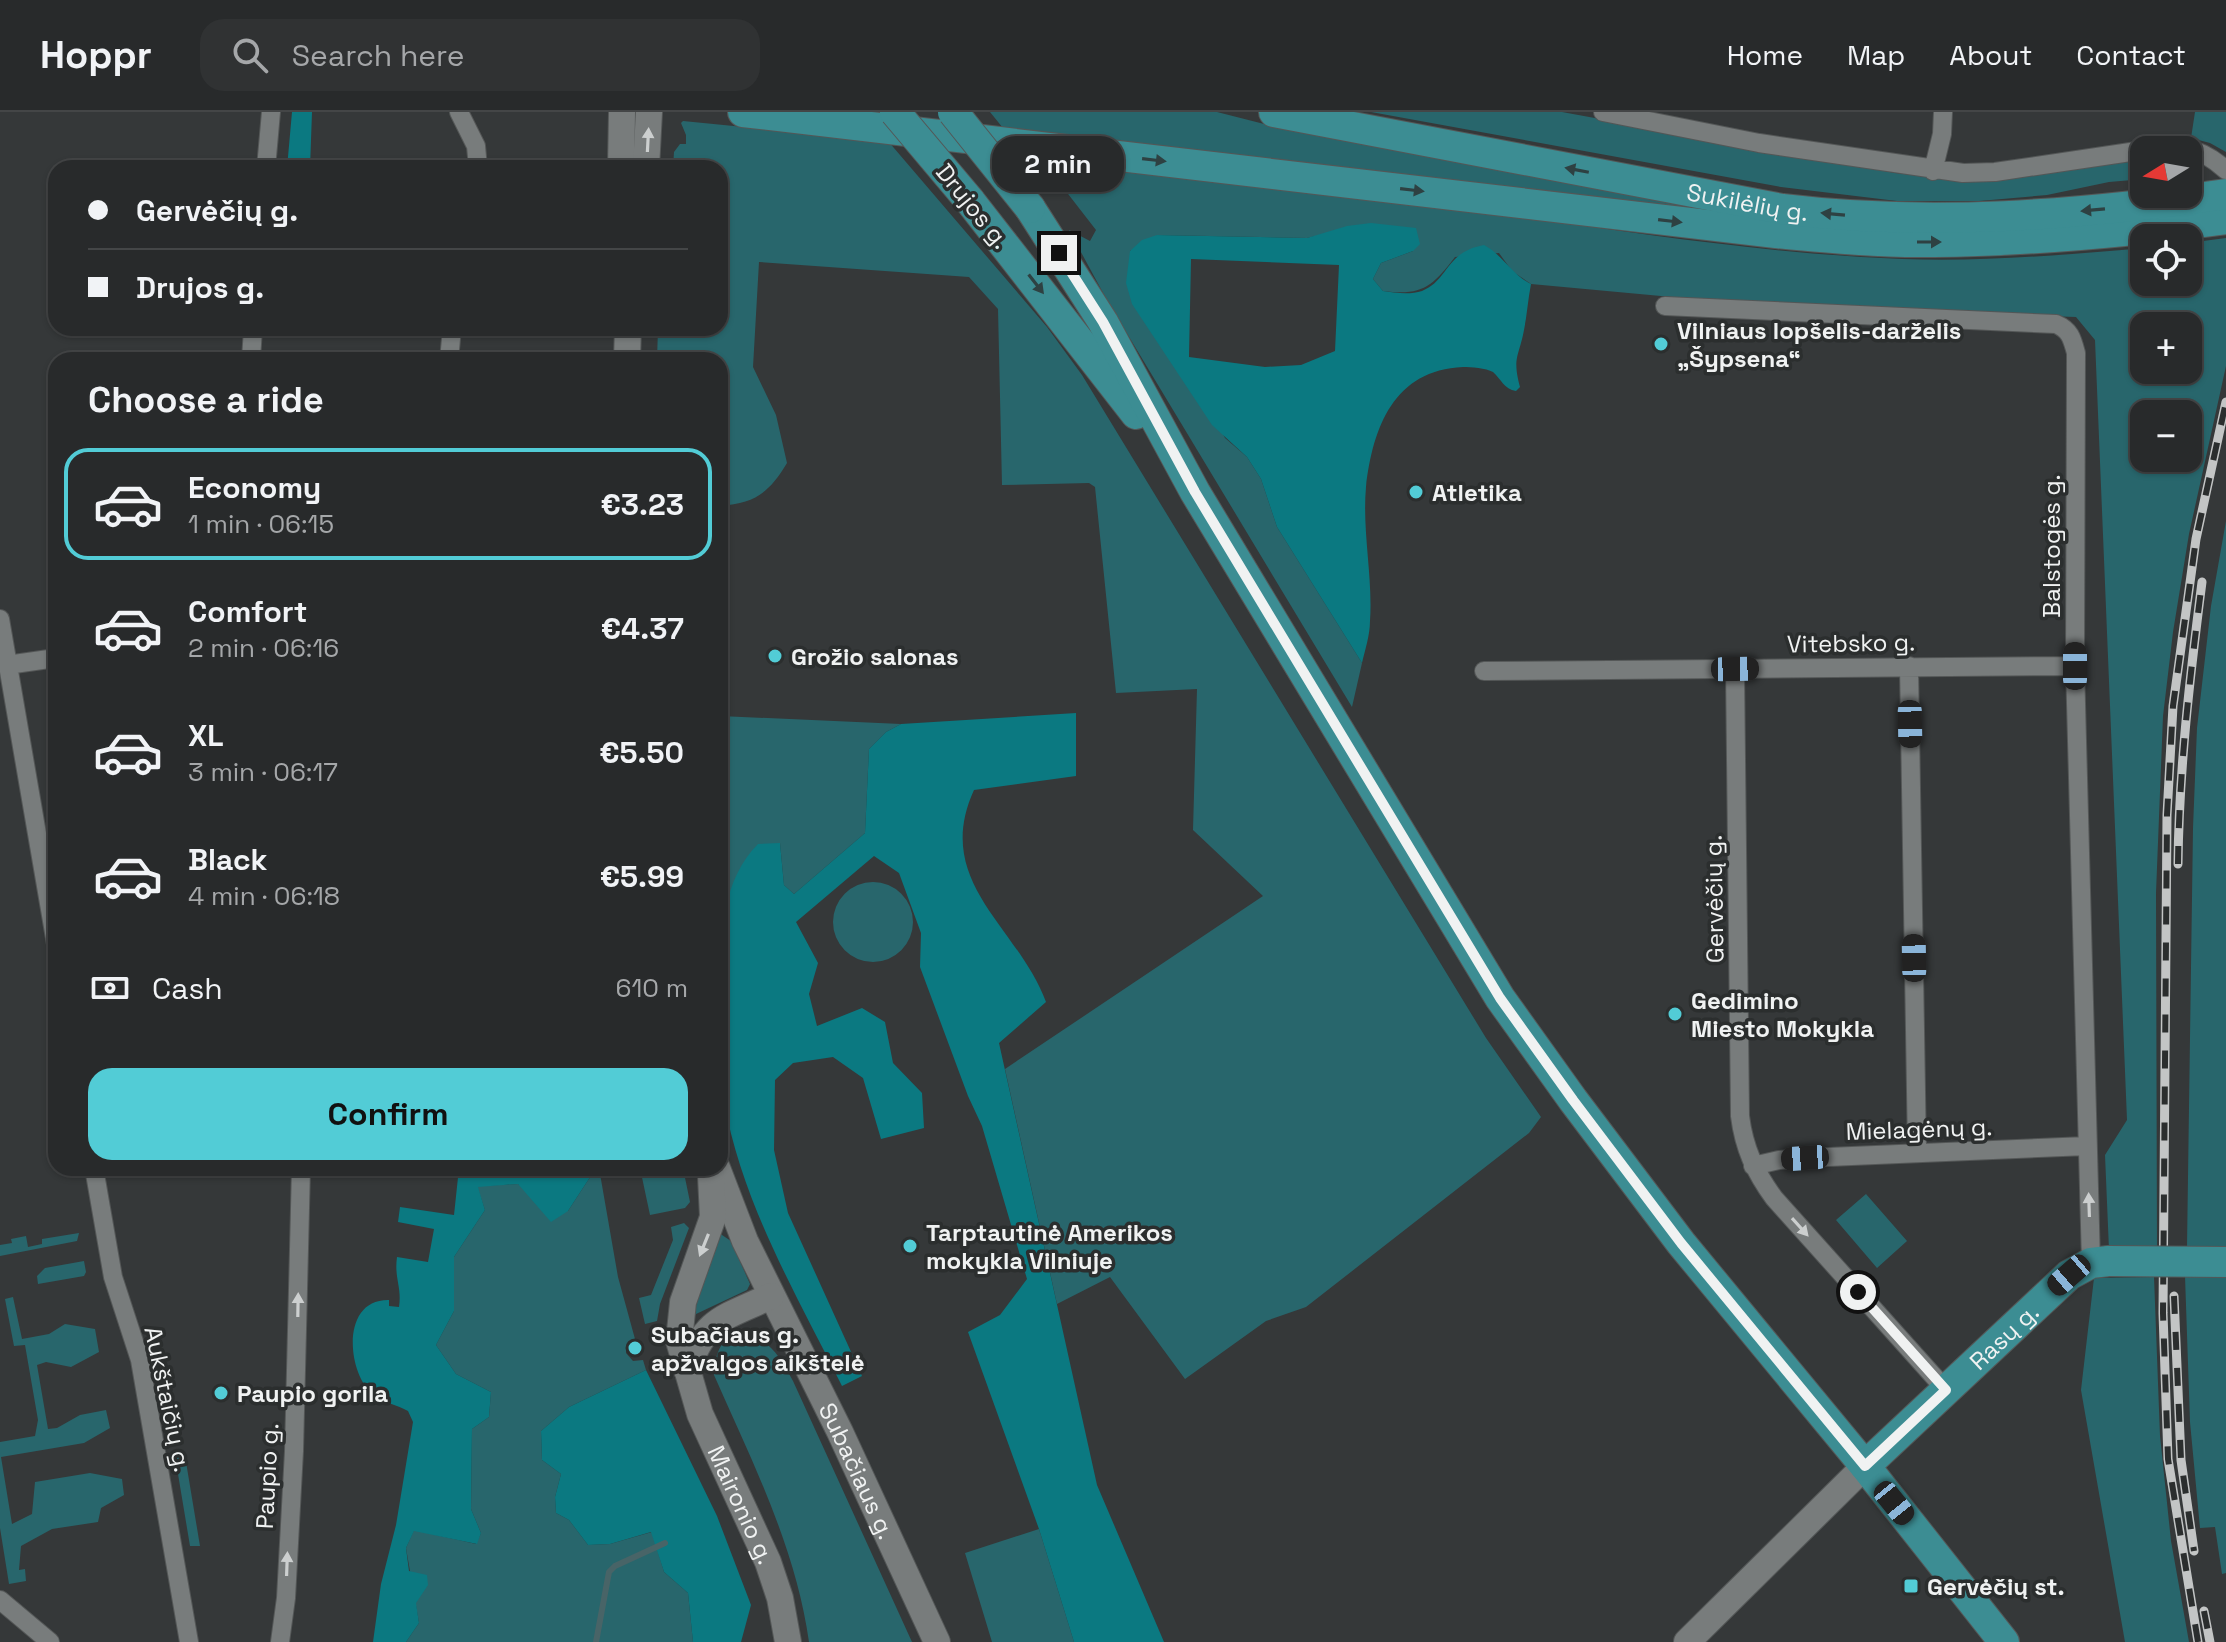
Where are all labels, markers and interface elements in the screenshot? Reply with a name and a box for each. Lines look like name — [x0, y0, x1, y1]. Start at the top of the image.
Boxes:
search box — [200, 19, 760, 91]
text: Hoppr — [40, 31, 152, 79]
icon: search — [228, 33, 272, 77]
text: Search here — [292, 36, 465, 75]
text: Home — [1727, 37, 1803, 73]
text: Map — [1847, 37, 1905, 73]
text: About — [1949, 37, 2032, 73]
text: Contact — [2076, 37, 2186, 73]
one-way arrow — [642, 127, 655, 152]
north arrow — [2130, 136, 2202, 208]
map controls — [2130, 136, 2202, 472]
callout: 2 min — [993, 137, 1125, 193]
text: 2 min — [1024, 147, 1092, 181]
one-way arrow — [1142, 154, 1167, 167]
street label: Drujos g. — [929, 157, 1017, 255]
one-way arrow — [1564, 164, 1589, 176]
street label: Sukilėlių g. — [1684, 176, 1809, 227]
one-way arrow — [1400, 184, 1425, 197]
text: Gervėčių g. — [136, 191, 298, 230]
one-way arrow — [2080, 204, 2105, 217]
one-way arrow — [1820, 208, 1845, 221]
one-way arrow — [1658, 215, 1683, 228]
button: locate — [2130, 224, 2202, 296]
route end — [1041, 235, 1077, 271]
one-way arrow — [1917, 236, 1942, 248]
text: Drujos g. — [136, 268, 264, 307]
one-way arrow — [1027, 274, 1043, 294]
button: + — [2130, 312, 2202, 384]
place label: Vilniaus lopšelis-darželis „Šypsena“ — [1677, 315, 1961, 374]
marker: Vilniaus lopšelis-darželis „Šypsena“ — [1652, 335, 1670, 353]
text: Choose a ride — [88, 377, 324, 423]
button: − — [2130, 400, 2202, 472]
icon: car — [92, 468, 164, 540]
text: Economy — [188, 468, 321, 507]
street label: Balstogės g. — [2036, 474, 2067, 618]
place label: Atletika — [1432, 477, 1522, 508]
marker: Atletika — [1407, 483, 1425, 501]
text: €3.23 — [600, 485, 684, 524]
text: 1 min · 06:15 — [188, 507, 334, 541]
icon: car — [92, 592, 164, 664]
text: Comfort — [188, 592, 307, 631]
text: €4.37 — [601, 609, 684, 648]
street label: Vitebsko g. — [1787, 626, 1915, 660]
text: 2 min · 06:16 — [188, 631, 339, 665]
place label: Grožio salonas — [791, 641, 959, 672]
car — [2063, 642, 2087, 690]
marker: Grožio salonas — [766, 647, 784, 665]
car — [1711, 657, 1759, 681]
car — [1898, 700, 1922, 748]
icon: car — [92, 716, 164, 788]
text: XL — [188, 716, 224, 755]
text: €5.50 — [599, 733, 684, 772]
text: 3 min · 06:17 — [188, 755, 338, 789]
street label: Gervėčių g. — [1697, 835, 1731, 963]
icon: car — [92, 840, 164, 912]
text: Black — [188, 840, 267, 879]
text: €5.99 — [600, 857, 684, 896]
text: 4 min · 06:18 — [188, 879, 340, 913]
car — [1902, 934, 1926, 982]
icon: cash — [88, 966, 132, 1010]
text: Cash — [152, 969, 223, 1008]
text: 610 m — [616, 971, 688, 1005]
place label: Gedimino Miesto Mokykla — [1691, 985, 1874, 1044]
marker: Gedimino Miesto Mokykla — [1666, 1005, 1684, 1023]
button: Confirm — [88, 1068, 688, 1160]
street label: Mielagėnų g. — [1845, 1111, 1993, 1147]
car — [1780, 1144, 1830, 1172]
one-way arrow — [2083, 1192, 2096, 1217]
place label: Tarptautinė Amerikos mokykla Vilniuje — [926, 1217, 1173, 1276]
one-way arrow — [1791, 1218, 1809, 1237]
one-way arrow — [697, 1233, 710, 1257]
marker: Tarptautinė Amerikos mokykla Vilniuje — [901, 1237, 919, 1255]
car — [2043, 1250, 2095, 1300]
route start — [1840, 1274, 1876, 1310]
one-way arrow — [291, 1292, 304, 1317]
street label: Rasų g. — [1962, 1296, 2045, 1376]
place label: Subačiaus g. apžvalgos aikštelė — [651, 1319, 865, 1378]
street label: Aukštaičių g. — [137, 1323, 199, 1475]
marker: Subačiaus g. apžvalgos aikštelė — [626, 1339, 644, 1357]
place label: Paupio gorila — [237, 1378, 388, 1409]
marker: Paupio gorila — [212, 1384, 230, 1402]
street label: Subačiaus g. — [812, 1397, 903, 1544]
street label: Paupio g. — [249, 1422, 285, 1530]
street label: Maironio g. — [701, 1440, 782, 1569]
car — [1870, 1477, 1918, 1529]
one-way arrow — [280, 1551, 293, 1576]
place label: Gervėčių st. — [1927, 1571, 2065, 1602]
marker: Gervėčių st. — [1902, 1577, 1920, 1595]

